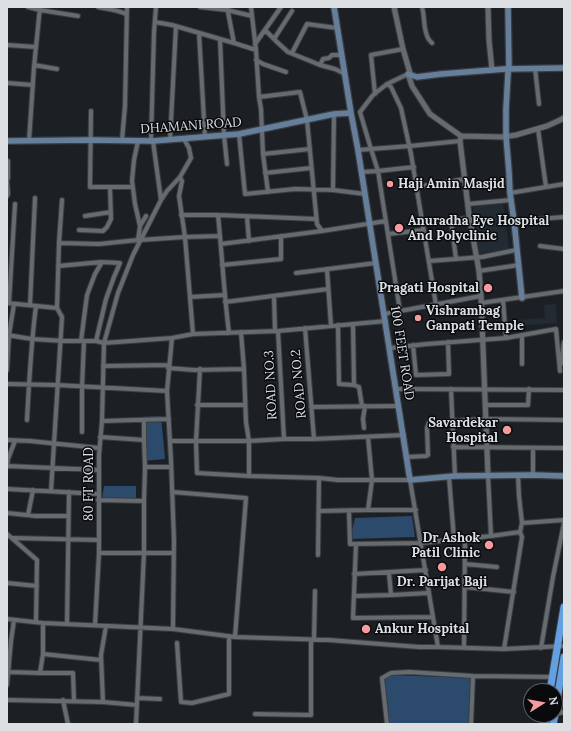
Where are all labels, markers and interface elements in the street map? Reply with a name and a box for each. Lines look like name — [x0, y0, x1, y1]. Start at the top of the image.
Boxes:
street label: DHAMANI ROAD — [140, 115, 242, 137]
place label: Haji Amin Masjid — [398, 176, 505, 192]
marker: Haji Amin Masjid — [385, 179, 395, 189]
place label: Anuradha Eye Hospital And Polyclinic — [408, 213, 549, 244]
marker: Anuradha Eye Hospital And Polyclinic — [393, 222, 405, 234]
place label: Pragati Hospital — [379, 280, 479, 296]
marker: Pragati Hospital — [482, 282, 494, 294]
place label: Vishrambag Ganpati Temple — [426, 303, 524, 334]
street label: 100 FEET ROAD — [387, 305, 417, 401]
marker: Vishrambag Ganpati Temple — [413, 313, 423, 323]
street label: ROAD NO.2 — [288, 349, 310, 419]
street label: ROAD NO.3 — [261, 350, 281, 420]
place label: Savardekar Hospital — [428, 415, 498, 446]
marker: Savardekar Hospital — [501, 424, 513, 436]
street label: 80 FT ROAD — [81, 447, 97, 521]
place label: Dr Ashok Patil Clinic — [411, 530, 480, 561]
marker: Dr Ashok Patil Clinic — [483, 539, 495, 551]
marker: Dr. Parijat Baji — [436, 561, 448, 573]
place label: Dr. Parijat Baji — [397, 574, 487, 590]
place label: Ankur Hospital — [375, 621, 469, 637]
marker: Ankur Hospital — [360, 623, 372, 635]
north arrow — [523, 683, 563, 723]
text: N — [546, 695, 561, 706]

